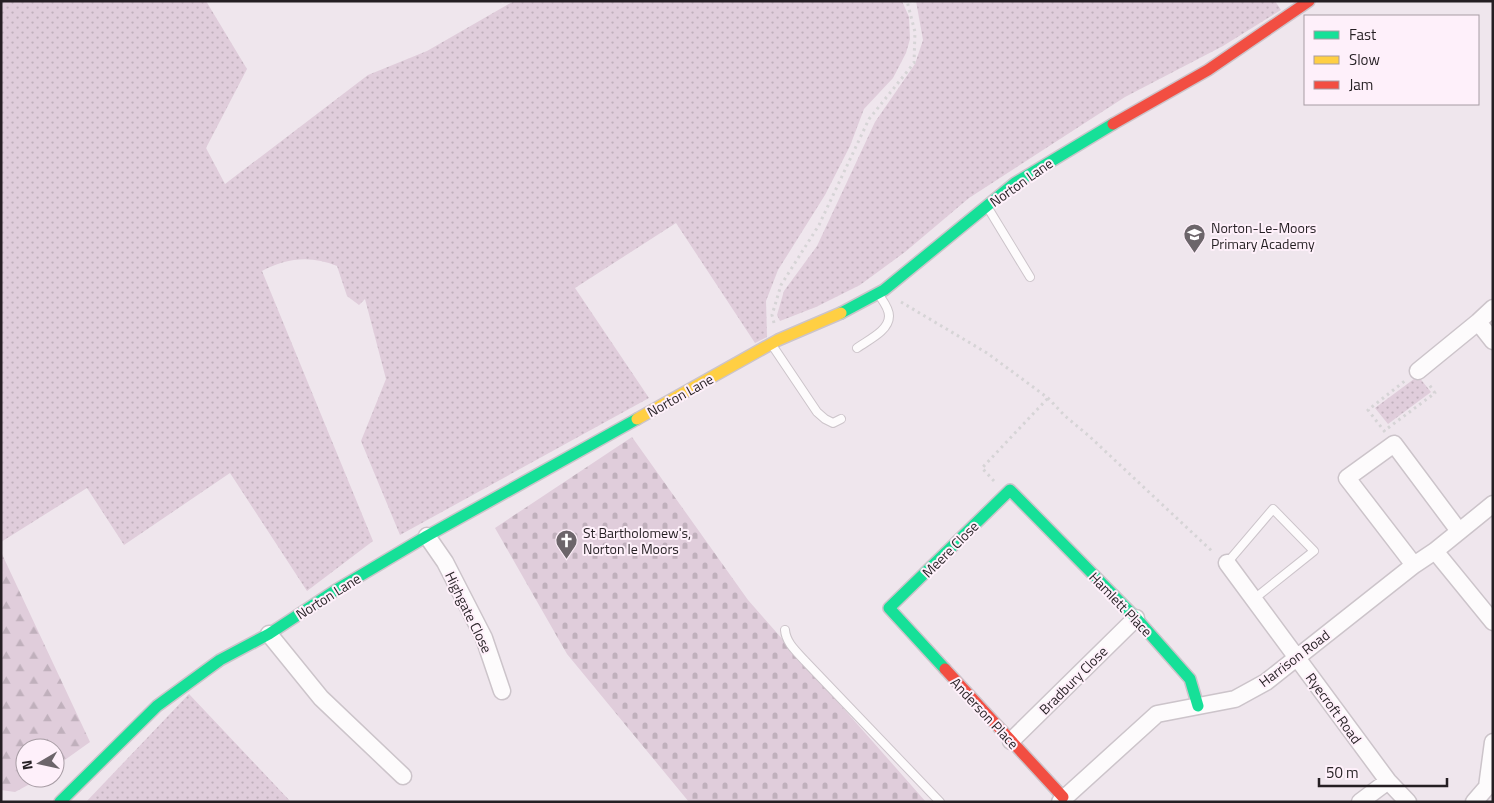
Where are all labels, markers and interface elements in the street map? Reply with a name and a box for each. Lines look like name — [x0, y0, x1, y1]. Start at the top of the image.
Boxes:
legend — [1304, 15, 1479, 105]
text: Fast — [1349, 23, 1377, 46]
text: Slow — [1349, 48, 1380, 71]
text: Jam — [1349, 73, 1373, 96]
street label: Norton Lane — [985, 153, 1057, 211]
place label: Norton-Le-Moors Primary Academy — [1211, 217, 1316, 254]
school or university icon: Norton-Le-Moors Primary Academy — [1183, 223, 1207, 254]
street label: Norton Lane — [643, 368, 717, 422]
street label: Meere Close — [917, 516, 983, 582]
place label: St Bartholomew's, Norton le Moors — [583, 522, 691, 559]
church icon: St Bartholomew's, Norton le Moors — [555, 528, 579, 559]
street label: Hamlett Place — [1085, 567, 1157, 641]
street label: Norton Lane — [292, 568, 364, 624]
street label: Highgate Close — [440, 568, 498, 656]
street label: Harrison Road — [1254, 624, 1334, 692]
street label: Bradbury Close — [1034, 641, 1112, 719]
street label: Ryecroft Road — [1301, 668, 1367, 748]
street label: Anderson Place — [946, 672, 1024, 754]
north arrow — [15, 738, 65, 788]
scale bar — [1319, 756, 1446, 788]
text: N — [16, 759, 38, 772]
text: 50 m — [1326, 761, 1359, 784]

